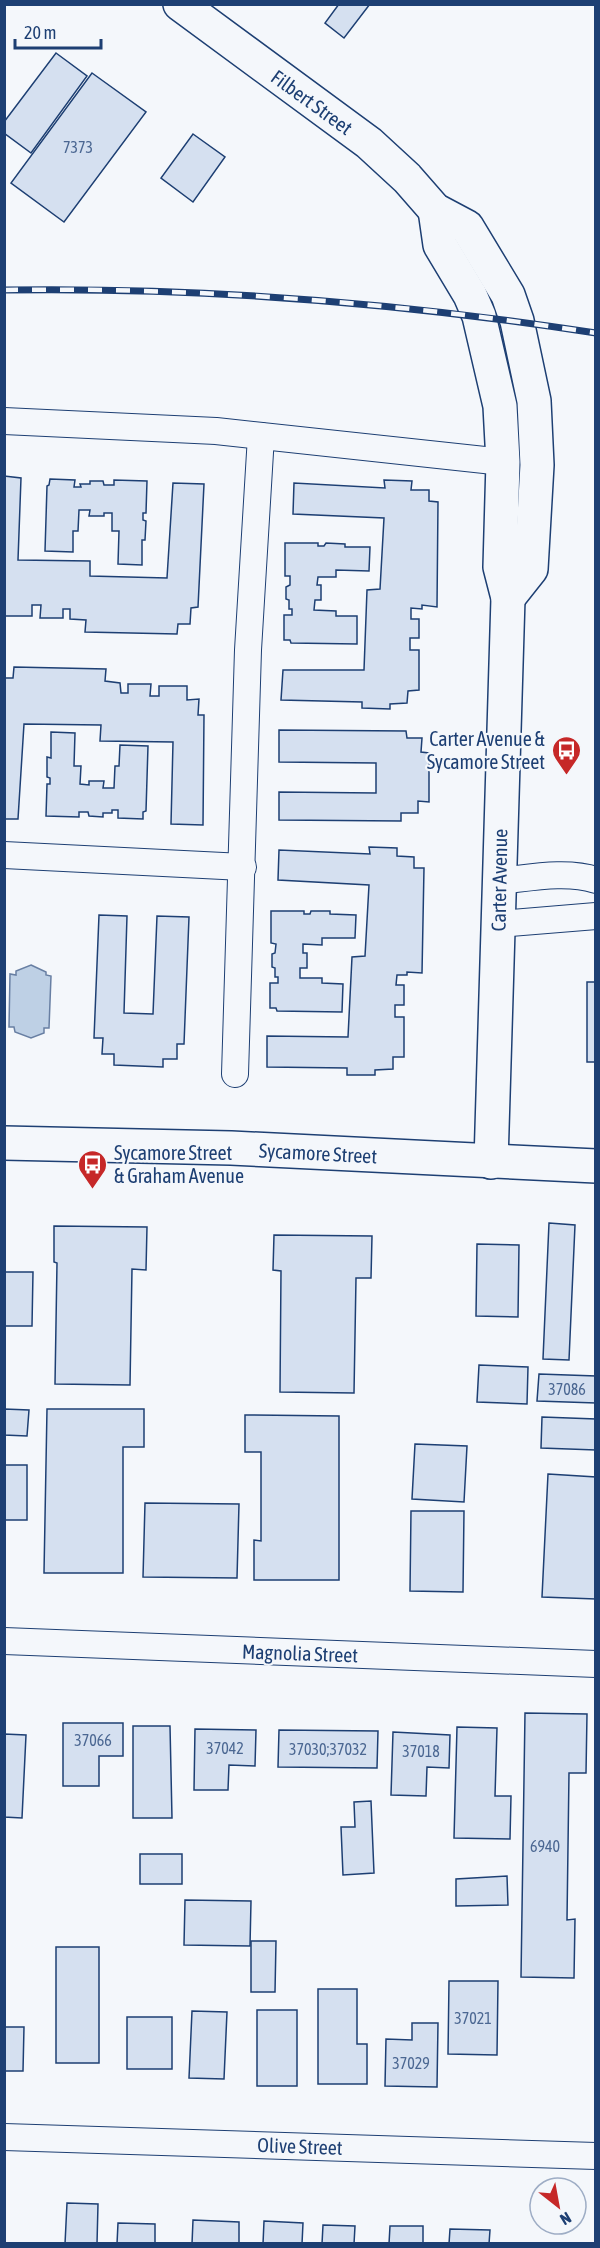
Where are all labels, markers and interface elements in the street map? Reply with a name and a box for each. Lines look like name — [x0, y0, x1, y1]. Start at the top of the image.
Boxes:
scale bar — [15, 12, 100, 50]
text: 20 m — [24, 22, 56, 43]
street label: Filbert Street — [267, 65, 357, 139]
house number: 7373 — [63, 138, 93, 156]
place label: Carter Avenue & Sycamore Street — [427, 727, 546, 773]
bus stop icon: Carter Avenue & Sycamore Street — [550, 734, 582, 776]
street label: Carter Avenue — [487, 828, 511, 932]
street label: Sycamore Street — [258, 1138, 378, 1168]
place label: Sycamore Street & Graham Avenue — [114, 1141, 244, 1187]
bus stop icon: Sycamore Street & Graham Avenue — [77, 1148, 109, 1190]
house number: 37086 — [548, 1380, 586, 1398]
street label: Magnolia Street — [242, 1639, 359, 1667]
house number: 37066 — [74, 1731, 112, 1749]
house number: 37042 — [206, 1739, 244, 1757]
house number: 37030;37032 — [289, 1740, 367, 1758]
house number: 37018 — [402, 1742, 440, 1760]
house number: 6940 — [530, 1837, 560, 1855]
house number: 37021 — [454, 2009, 492, 2027]
house number: 37029 — [392, 2054, 430, 2072]
street label: Olive Street — [257, 2133, 343, 2159]
north arrow — [528, 2176, 588, 2236]
text: N — [557, 2209, 574, 2229]

